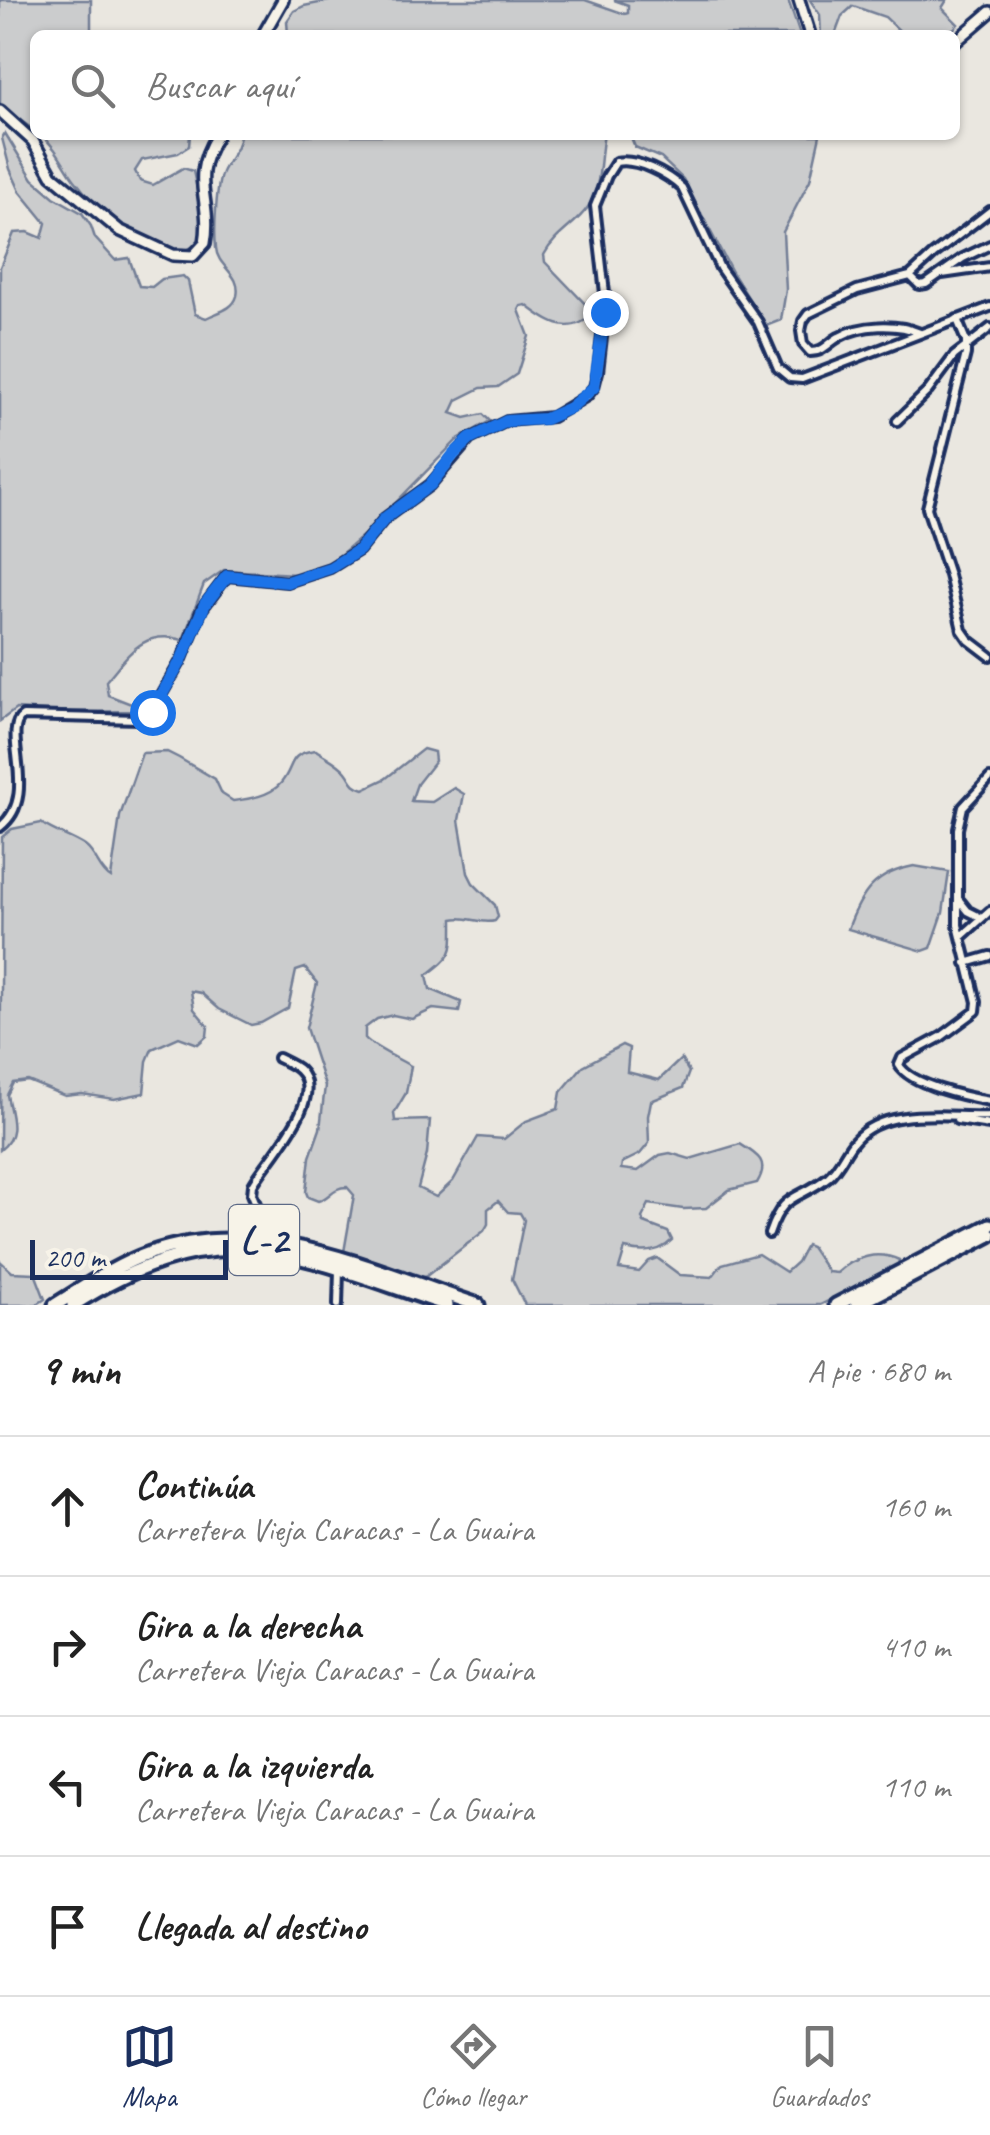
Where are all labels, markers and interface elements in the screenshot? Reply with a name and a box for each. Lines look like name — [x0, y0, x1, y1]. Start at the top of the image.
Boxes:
search box — [30, 30, 960, 140]
icon: search — [65, 58, 120, 113]
text: Buscar aquí — [145, 62, 294, 109]
route end — [583, 290, 629, 336]
route start — [130, 690, 176, 736]
road number: L-2 — [229, 1205, 299, 1275]
scale bar — [30, 1235, 228, 1280]
text: 200 m — [45, 1240, 105, 1275]
text: 9 min — [40, 1344, 120, 1397]
text: A pie · 680 m — [807, 1350, 950, 1391]
text: Continúa — [135, 1462, 253, 1509]
icon: ahead — [40, 1479, 95, 1534]
text: 160 m — [881, 1486, 950, 1527]
text: Carretera Vieja Caracas - La Guaira — [135, 1509, 534, 1550]
text: Gira a la derecha — [135, 1602, 361, 1649]
icon: right — [40, 1619, 95, 1674]
text: 410 m — [881, 1626, 950, 1667]
text: Carretera Vieja Caracas - La Guaira — [135, 1649, 534, 1690]
text: Gira a la izquierda — [135, 1742, 371, 1789]
icon: left — [40, 1759, 95, 1814]
text: 110 m — [881, 1766, 950, 1807]
text: Carretera Vieja Caracas - La Guaira — [135, 1789, 534, 1830]
icon: arrive — [40, 1899, 95, 1954]
text: Llegada al destino — [135, 1903, 366, 1950]
tab: Mapa — [122, 2019, 177, 2114]
tab: Cómo llegar — [420, 2019, 526, 2114]
tab: Guardados — [770, 2019, 868, 2114]

